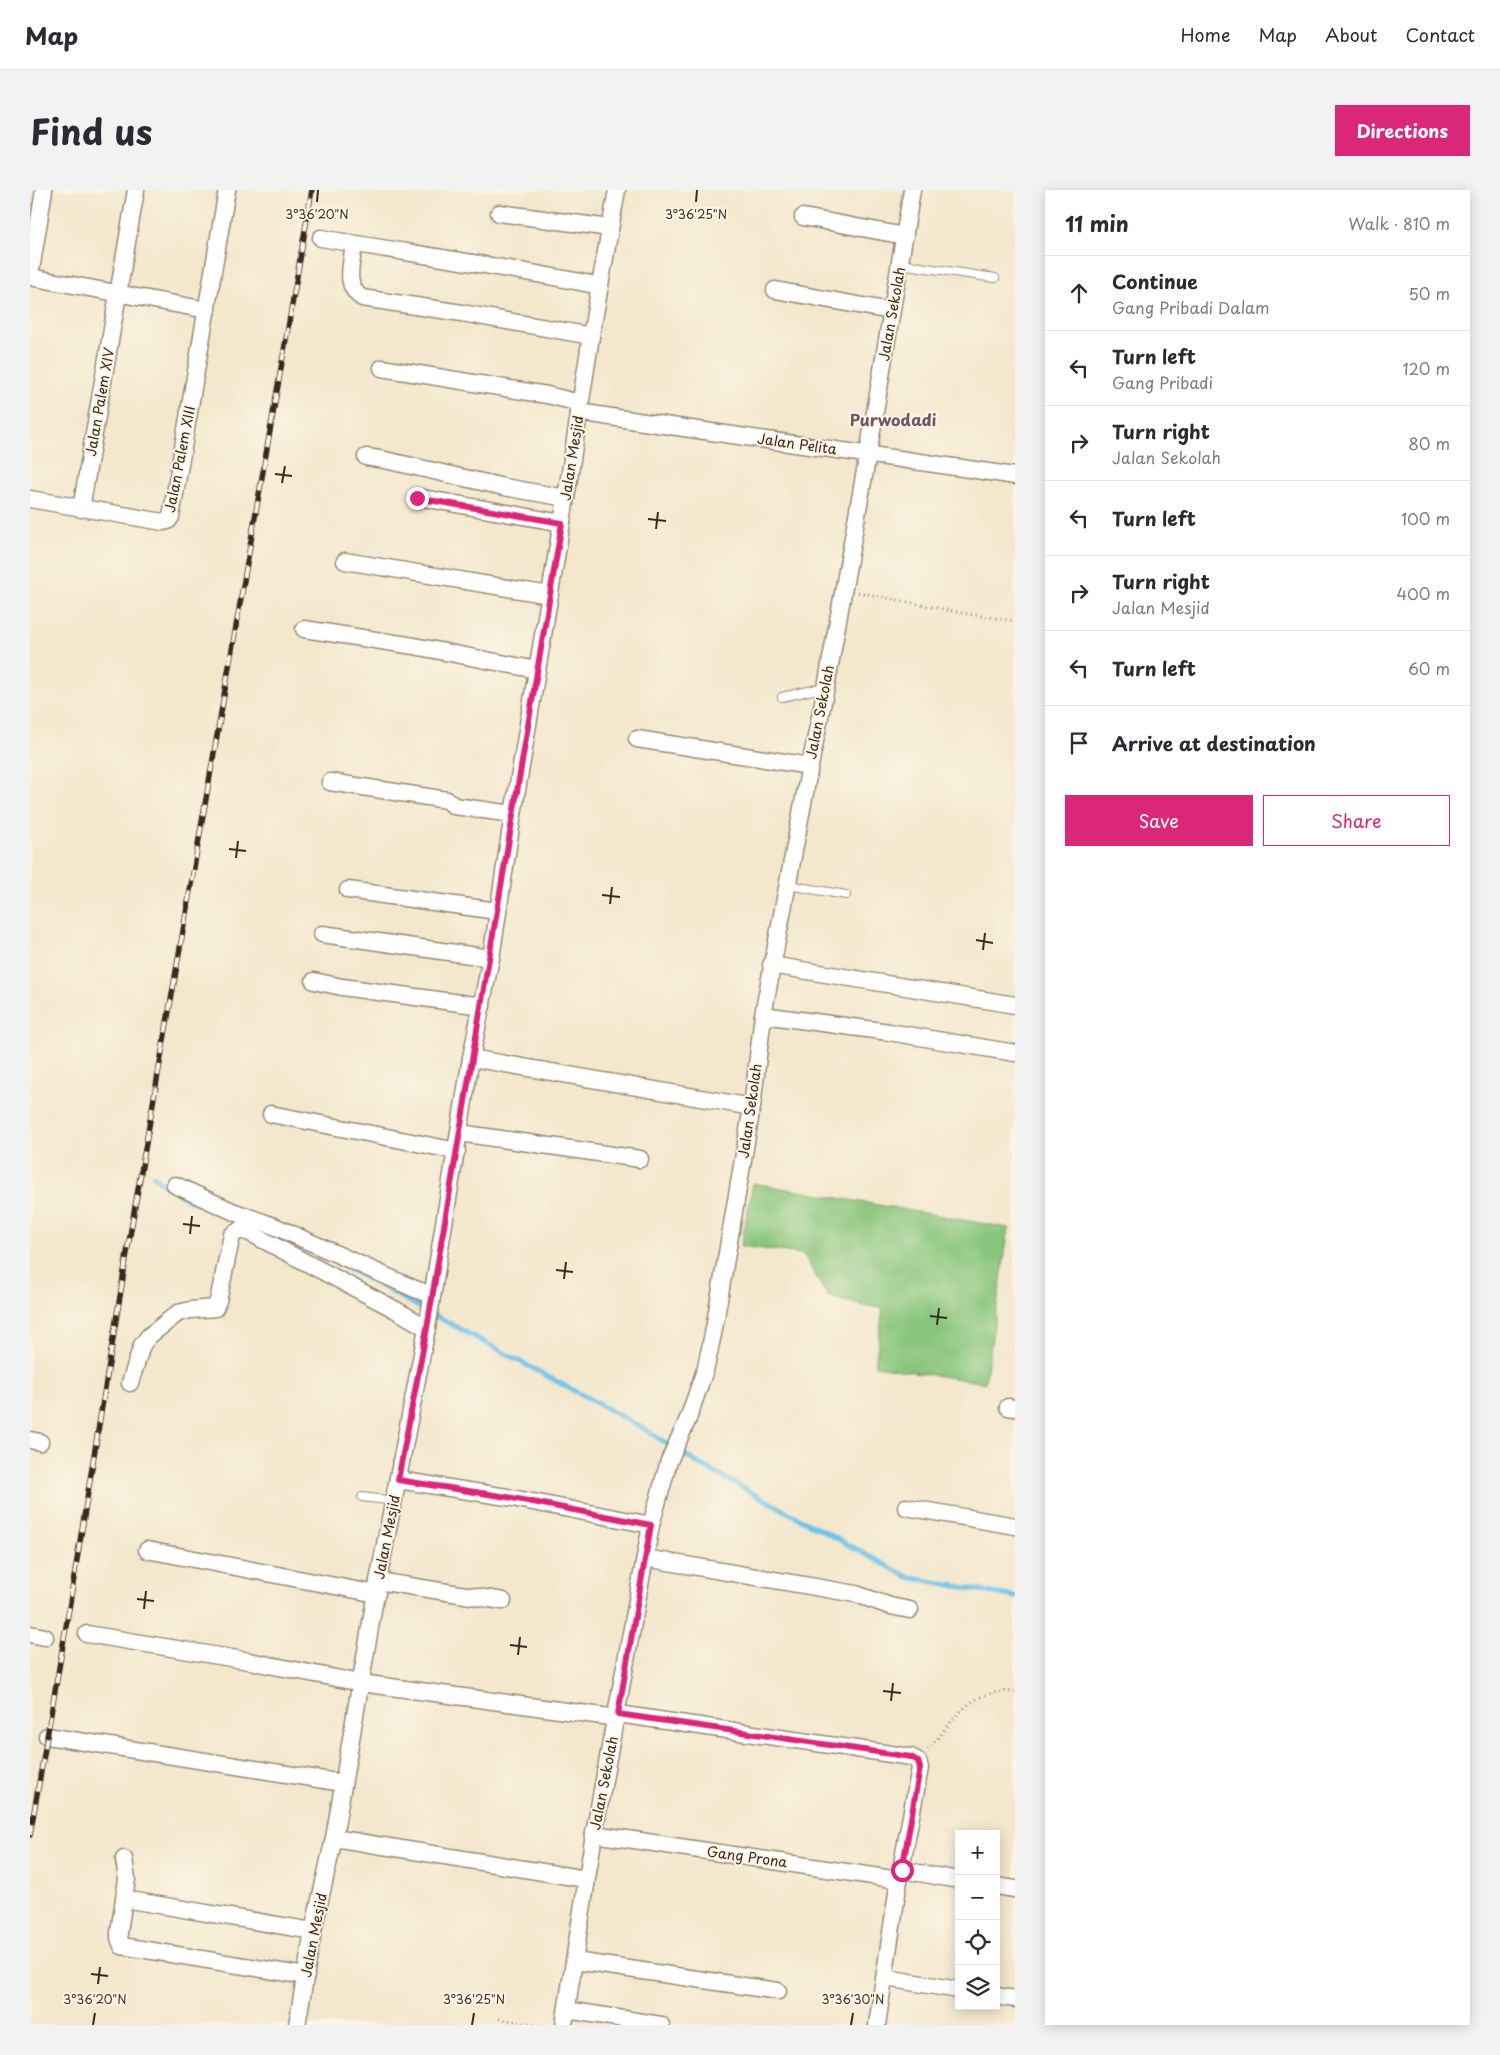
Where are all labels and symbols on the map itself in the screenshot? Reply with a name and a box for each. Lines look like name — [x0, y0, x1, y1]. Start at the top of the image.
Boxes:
text: 3°36'20"N — [285, 205, 349, 223]
text: 3°36'25"N — [665, 205, 727, 223]
street label: Jalan Sekolah — [873, 265, 910, 363]
street label: Jalan Palem XIV — [80, 346, 119, 458]
street label: Jalan Palem XIII — [159, 404, 200, 514]
district label: Purwodadi — [850, 407, 937, 431]
street label: Jalan Mesjid — [554, 414, 589, 502]
street label: Jalan Pelita — [756, 428, 838, 459]
route end — [406, 487, 429, 510]
street label: Jalan Sekolah — [800, 663, 839, 761]
street label: Jalan Sekolah — [732, 1062, 767, 1160]
street label: Jalan Mesjid — [368, 1493, 405, 1581]
street label: Jalan Sekolah — [584, 1734, 623, 1832]
street label: Gang Prona — [706, 1840, 789, 1873]
route start — [891, 1859, 914, 1882]
street label: Jalan Mesjid — [295, 1891, 332, 1979]
text: 3°36'20"N — [63, 1990, 127, 2008]
text: 3°36'25"N — [443, 1990, 505, 2008]
text: 3°36'30"N — [822, 1990, 884, 2008]

